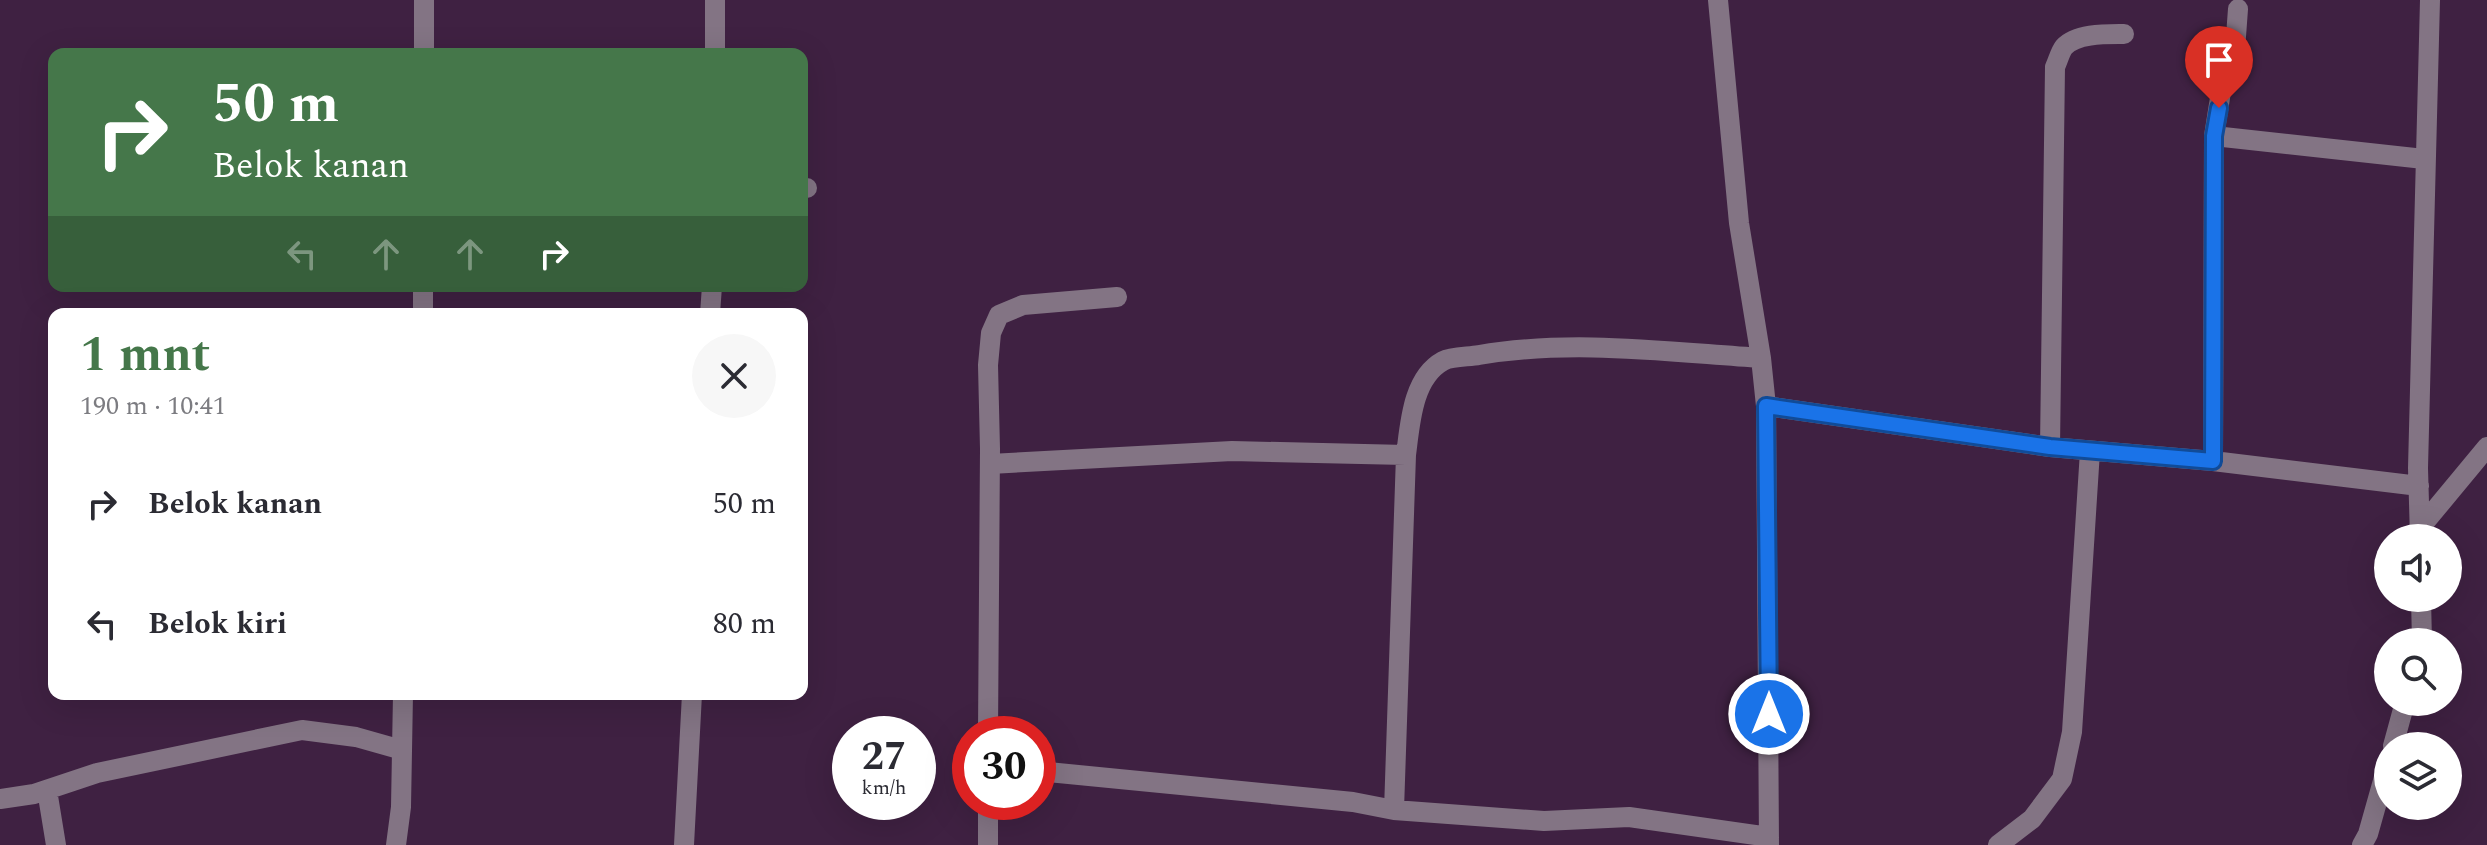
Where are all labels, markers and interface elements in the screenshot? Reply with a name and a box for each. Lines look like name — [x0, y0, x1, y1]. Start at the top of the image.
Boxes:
pin — [2185, 26, 2253, 108]
icon: arrive — [2197, 38, 2241, 82]
text: 50 m — [212, 62, 339, 147]
icon: right — [80, 80, 184, 184]
text: Belok kanan — [212, 139, 409, 194]
icon: left — [280, 232, 324, 276]
icon: ahead — [364, 232, 408, 276]
icon: ahead — [448, 232, 492, 276]
icon: right — [532, 232, 576, 276]
text: 1 mnt — [80, 319, 210, 392]
button: close — [692, 334, 776, 418]
text: 190 m · 10:41 — [80, 386, 226, 426]
text: Belok kanan — [148, 481, 322, 527]
text: 50 m — [713, 481, 776, 527]
icon: right — [80, 482, 124, 526]
map controls — [2374, 524, 2462, 820]
button: sound — [2374, 524, 2462, 612]
text: Belok kiri — [148, 601, 287, 647]
text: 80 m — [713, 601, 776, 647]
icon: left — [80, 602, 124, 646]
button: search — [2374, 628, 2462, 716]
position arrow — [1727, 672, 1811, 756]
speed limit sign: 30 — [952, 716, 1056, 820]
text: 27 — [862, 727, 906, 788]
button: layers — [2374, 732, 2462, 820]
text: km/h — [862, 773, 907, 803]

